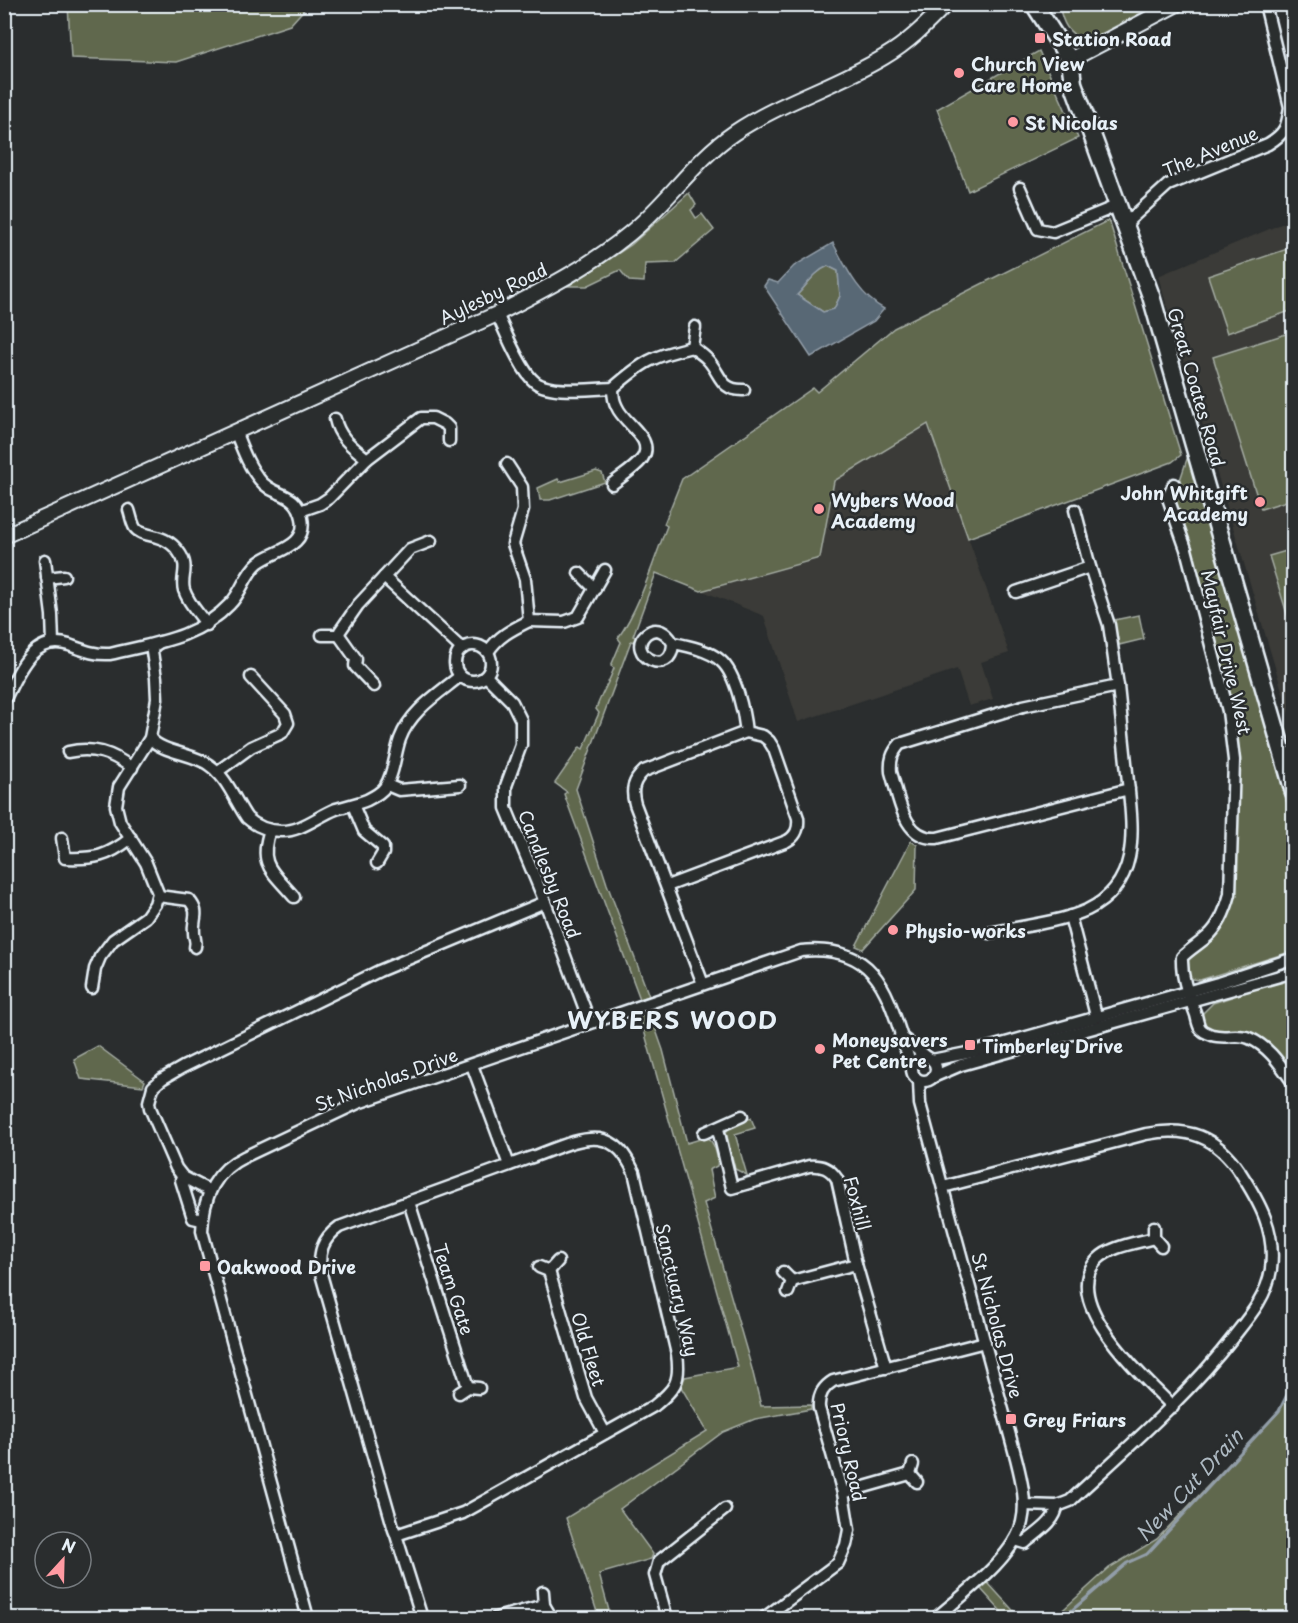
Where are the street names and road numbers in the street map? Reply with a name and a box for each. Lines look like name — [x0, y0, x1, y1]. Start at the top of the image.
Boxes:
street label: The Avenue — [1158, 119, 1262, 183]
street label: Aylesby Road — [434, 255, 552, 331]
street label: Great Coates Road — [1161, 304, 1233, 470]
street label: Mayfair Drive West — [1195, 567, 1259, 737]
street label: Candlesby Road — [512, 805, 588, 943]
street label: St Nicholas Drive — [311, 1041, 461, 1117]
street label: Foxhill — [838, 1173, 878, 1233]
street label: Sanctuary Way — [650, 1221, 706, 1359]
street label: Team Gate — [427, 1240, 481, 1338]
street label: St Nicholas Drive — [966, 1249, 1030, 1401]
street label: Old Fleet — [565, 1308, 613, 1390]
street label: Priory Road — [825, 1400, 873, 1504]

